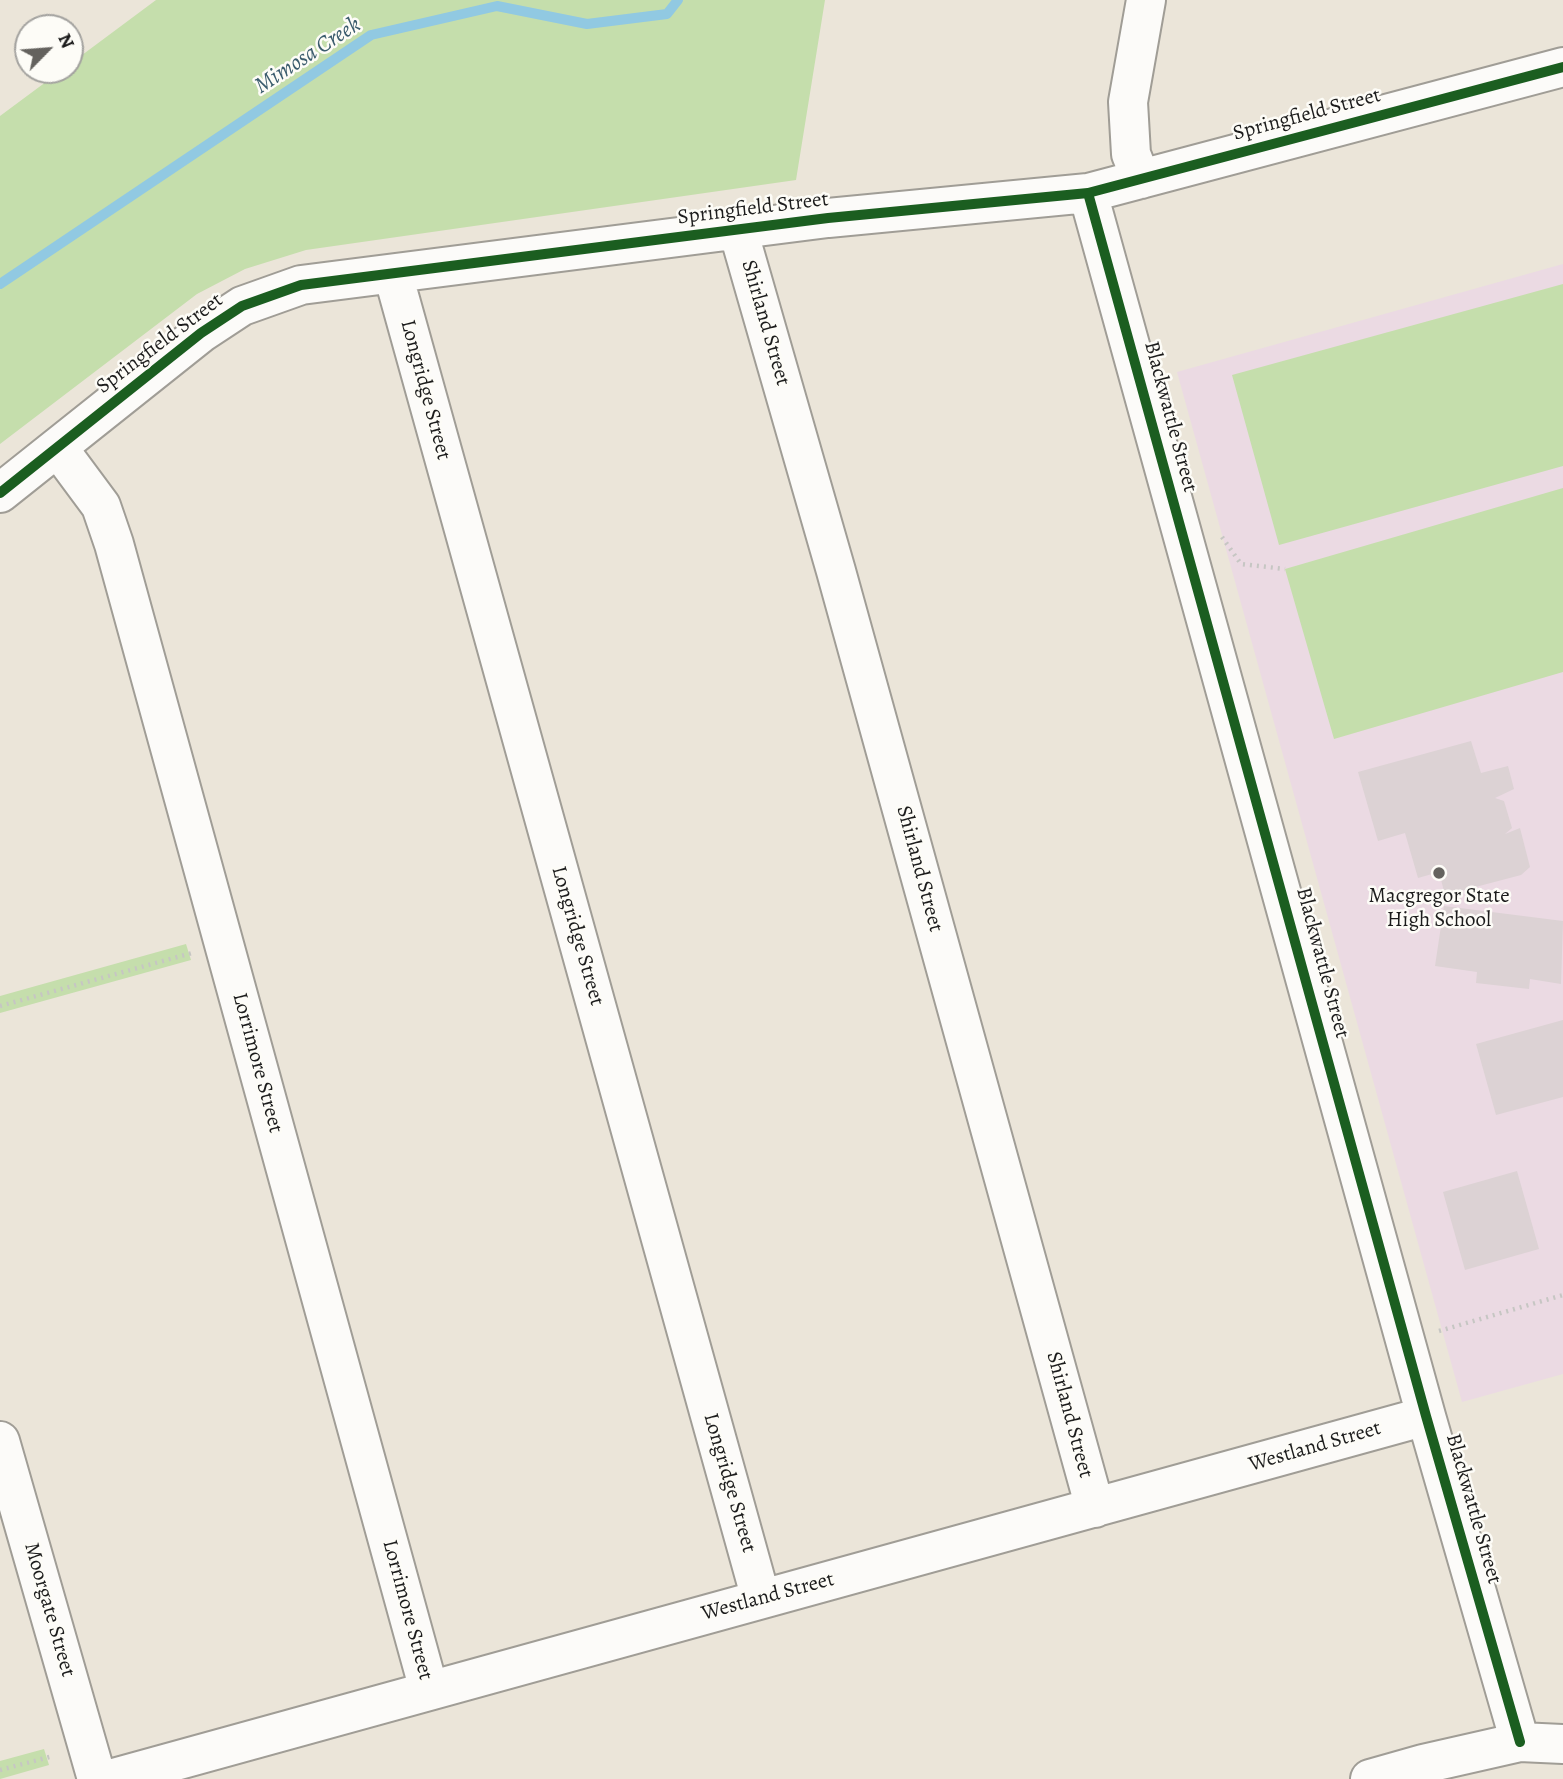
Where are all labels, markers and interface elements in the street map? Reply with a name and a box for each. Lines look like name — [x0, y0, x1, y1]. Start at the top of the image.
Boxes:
water label: Mimosa Creek — [250, 11, 366, 101]
north arrow — [14, 14, 84, 84]
text: N — [52, 29, 81, 53]
street label: Springfield Street — [1230, 83, 1384, 147]
street label: Springfield Street — [676, 187, 830, 231]
street label: Shirland Street — [735, 257, 795, 389]
street label: Springfield Street — [92, 288, 228, 400]
street label: Longridge Street — [394, 317, 456, 463]
street label: Blackwattle Street — [1138, 339, 1202, 495]
street label: Shirland Street — [890, 803, 948, 935]
street label: Longridge Street — [545, 863, 609, 1009]
marker: Macgregor State High School — [1431, 865, 1447, 881]
place label: Macgregor State High School — [1368, 884, 1510, 934]
street label: Blackwattle Street — [1290, 885, 1354, 1041]
street label: Lorrimore Street — [226, 990, 288, 1136]
street label: Shirland Street — [1040, 1349, 1098, 1481]
street label: Longridge Street — [697, 1410, 761, 1556]
street label: Westland Street — [1246, 1416, 1384, 1478]
street label: Blackwattle Street — [1439, 1431, 1507, 1587]
street label: Lorrimore Street — [376, 1537, 438, 1683]
street label: Moorgate Street — [18, 1540, 80, 1680]
street label: Westland Street — [699, 1567, 837, 1627]

